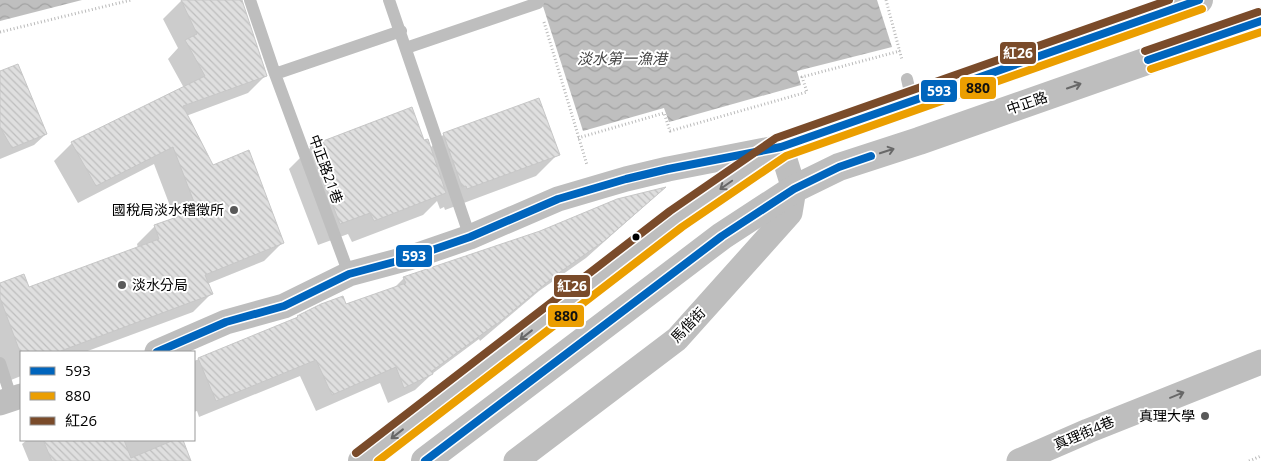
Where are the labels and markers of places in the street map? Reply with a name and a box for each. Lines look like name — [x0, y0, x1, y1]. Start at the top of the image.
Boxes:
place label: 國稅局淡水稽徵所 — [112, 200, 224, 219]
marker: 國稅局淡水稽徵所 — [228, 204, 240, 216]
unlabelled marker — [631, 232, 641, 242]
place label: 淡水分局 — [132, 275, 188, 294]
marker: 淡水分局 — [116, 279, 128, 291]
place label: 真理大學 — [1139, 406, 1195, 425]
marker: 真理大學 — [1199, 410, 1211, 422]

